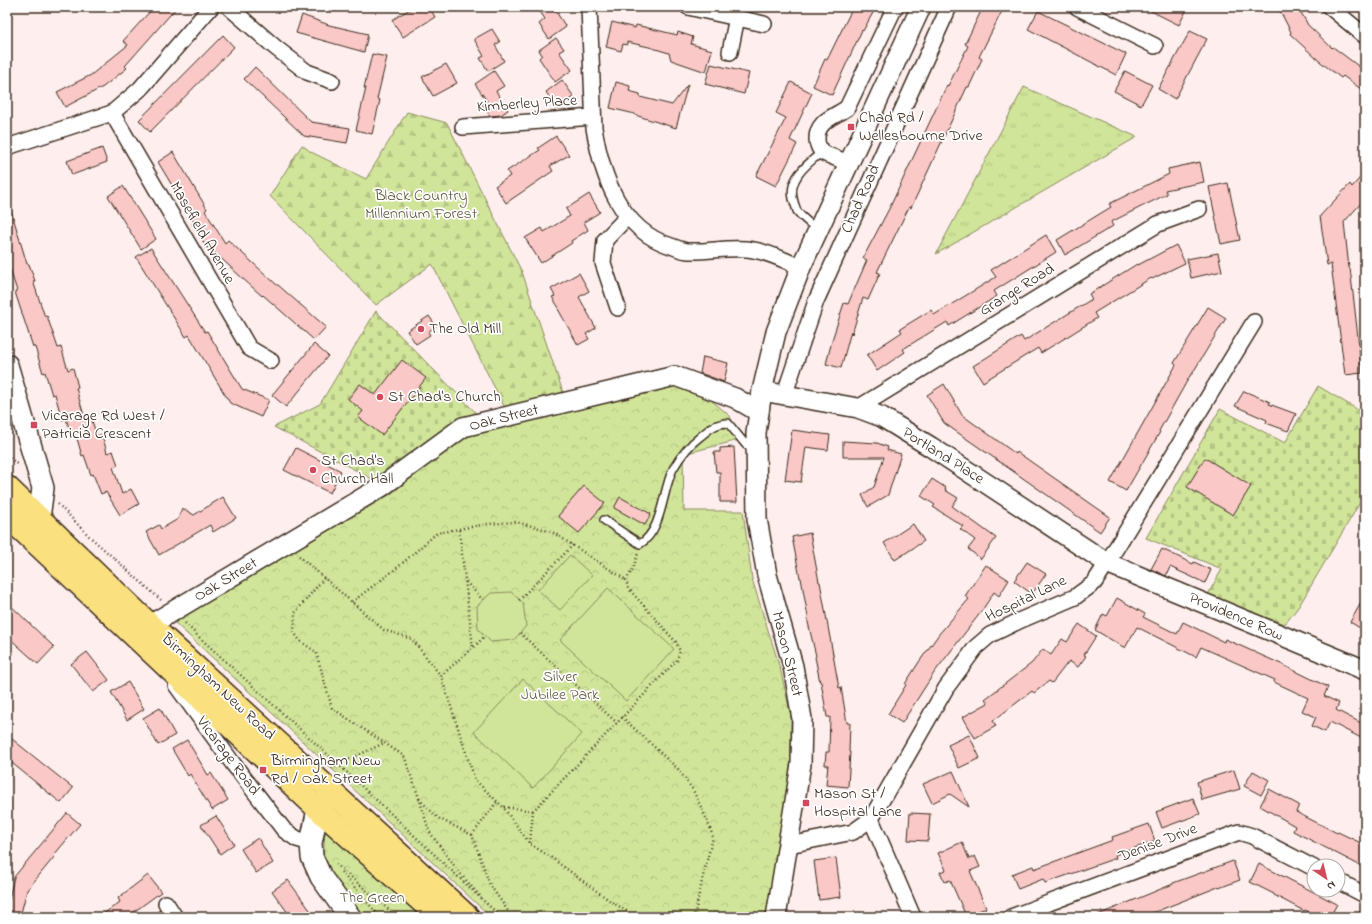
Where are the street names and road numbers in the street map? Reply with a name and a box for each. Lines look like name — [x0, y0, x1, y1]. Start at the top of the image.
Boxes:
street label: Kimberley Place — [476, 88, 579, 119]
street label: Chad Road — [835, 161, 887, 237]
street label: Masefield Avenue — [163, 177, 241, 289]
street label: Grange Road — [975, 257, 1059, 323]
street label: Oak Street — [467, 398, 542, 438]
street label: Portland Place — [897, 421, 990, 491]
street label: Oak Street — [190, 551, 263, 608]
street label: Hospital Lane — [981, 569, 1071, 629]
street label: Providence Row — [1185, 586, 1287, 648]
street label: Mason Street — [765, 609, 809, 700]
street label: Birmingham New Road — [155, 627, 280, 746]
street label: Vicarage Road — [190, 711, 266, 801]
street label: Denise Drive — [1114, 817, 1202, 869]

